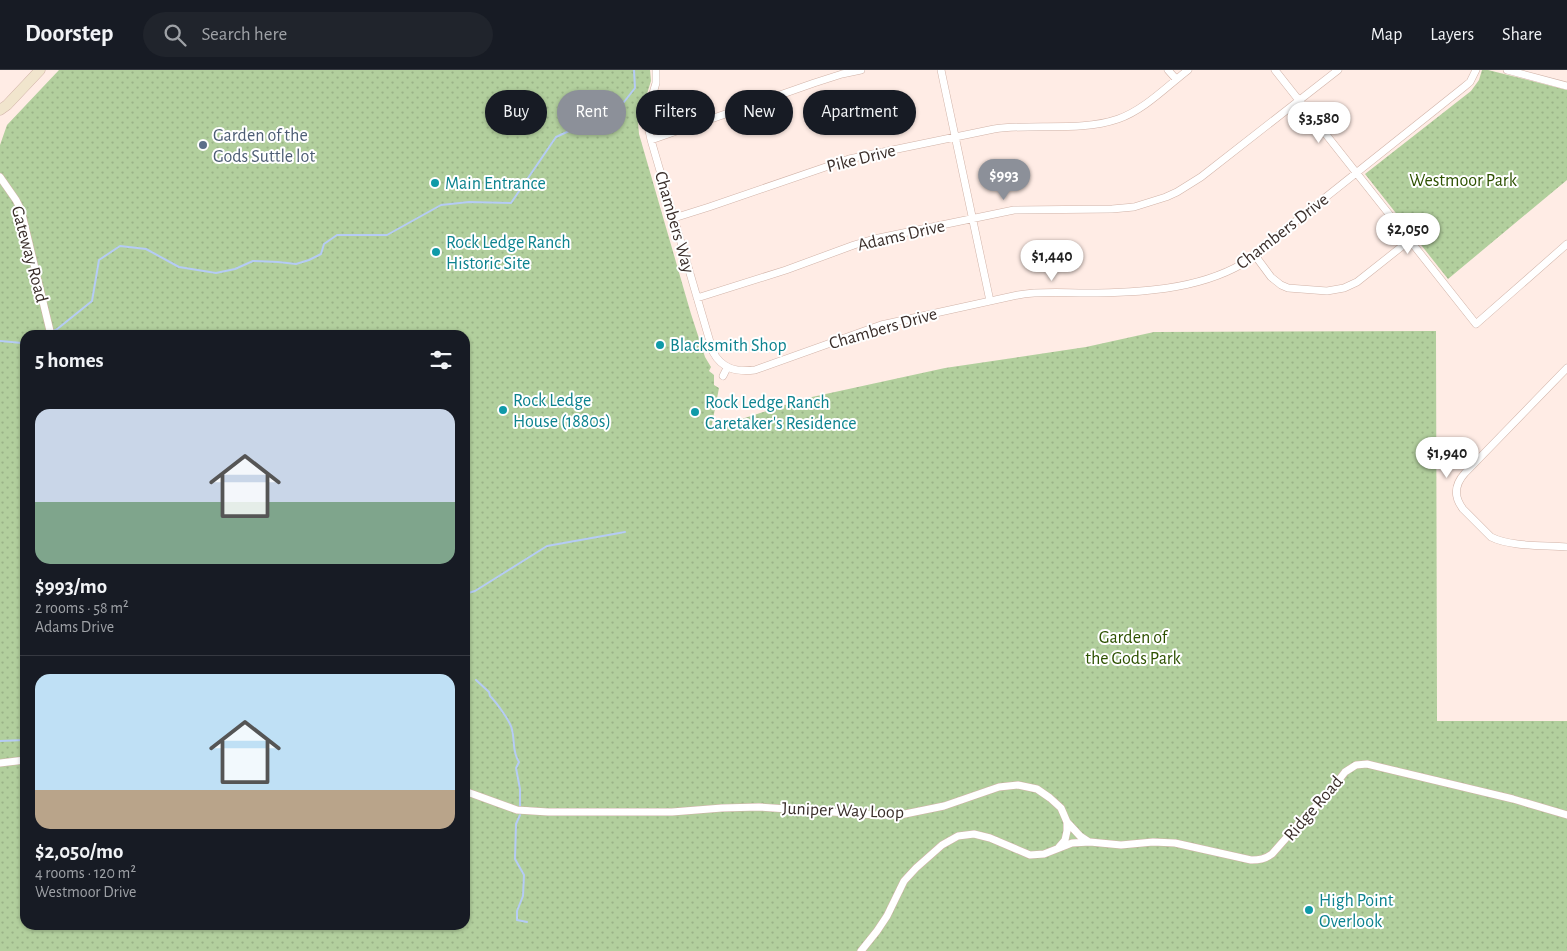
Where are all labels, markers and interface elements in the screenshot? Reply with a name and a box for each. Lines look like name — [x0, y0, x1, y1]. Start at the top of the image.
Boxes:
search box — [143, 12, 493, 57]
icon: search — [161, 21, 189, 49]
text: Doorstep — [25, 22, 113, 46]
text: Search here — [201, 25, 287, 44]
text: Map — [1371, 26, 1402, 44]
text: Layers — [1430, 26, 1474, 44]
text: Share — [1502, 26, 1542, 44]
chip: Buy — [485, 90, 547, 135]
chip: Rent — [557, 90, 626, 135]
chip: Filters — [636, 90, 715, 135]
chip: New — [725, 90, 793, 135]
chip: Apartment — [803, 90, 916, 135]
pin: $3,580 — [1278, 102, 1360, 144]
text: $3,580 — [1299, 110, 1339, 126]
place label: Garden of the Gods Suttle lot — [213, 127, 315, 166]
marker: Garden of the Gods Suttle lot — [197, 139, 209, 151]
street label: Pike Drive — [825, 142, 898, 176]
pin: $993 — [974, 158, 1034, 201]
text: $993 — [989, 167, 1019, 183]
street label: Chambers Way — [651, 169, 697, 276]
park label: Westmoor Park — [1409, 172, 1518, 190]
place label: Main Entrance — [445, 175, 546, 193]
marker: Main Entrance — [429, 177, 441, 189]
street label: Chambers Drive — [1233, 190, 1332, 273]
street label: Gateway Road — [8, 204, 51, 304]
pin: $2,050 — [1367, 212, 1449, 255]
street label: Adams Drive — [856, 217, 947, 255]
text: $2,050 — [1387, 221, 1429, 237]
place label: Rock Ledge Ranch Historic Site — [446, 234, 571, 273]
pin: $1,440 — [1011, 240, 1093, 282]
marker: Rock Ledge Ranch Historic Site — [430, 246, 442, 258]
text: $1,440 — [1031, 248, 1073, 264]
street label: Chambers Drive — [827, 305, 939, 353]
place label: Blacksmith Shop — [670, 337, 787, 355]
marker: Blacksmith Shop — [654, 339, 666, 351]
icon: filters — [427, 346, 455, 374]
text: 5 homes — [35, 350, 104, 371]
place label: Rock Ledge House (1880s) — [513, 392, 611, 431]
place label: Rock Ledge Ranch Caretaker's Residence — [705, 394, 856, 433]
marker: Rock Ledge House (1880s) — [497, 404, 509, 416]
marker: Rock Ledge Ranch Caretaker's Residence — [689, 406, 701, 418]
pin: $1,940 — [1406, 436, 1488, 479]
icon: home — [200, 441, 290, 531]
text: $1,940 — [1427, 445, 1467, 461]
text: $993/mo — [35, 576, 107, 597]
text: 2 rooms · 58 m² — [35, 600, 129, 616]
text: Adams Drive — [35, 619, 114, 635]
park label: Garden of the Gods Park — [1085, 629, 1182, 668]
icon: home — [200, 707, 290, 797]
street label: Ridge Road — [1281, 773, 1347, 845]
street label: Juniper Way Loop — [782, 800, 904, 822]
text: $2,050/mo — [35, 841, 123, 862]
text: 4 rooms · 120 m² — [35, 865, 136, 881]
text: Westmoor Drive — [35, 884, 136, 900]
place label: High Point Overlook — [1319, 892, 1394, 931]
marker: High Point Overlook — [1303, 904, 1315, 916]

